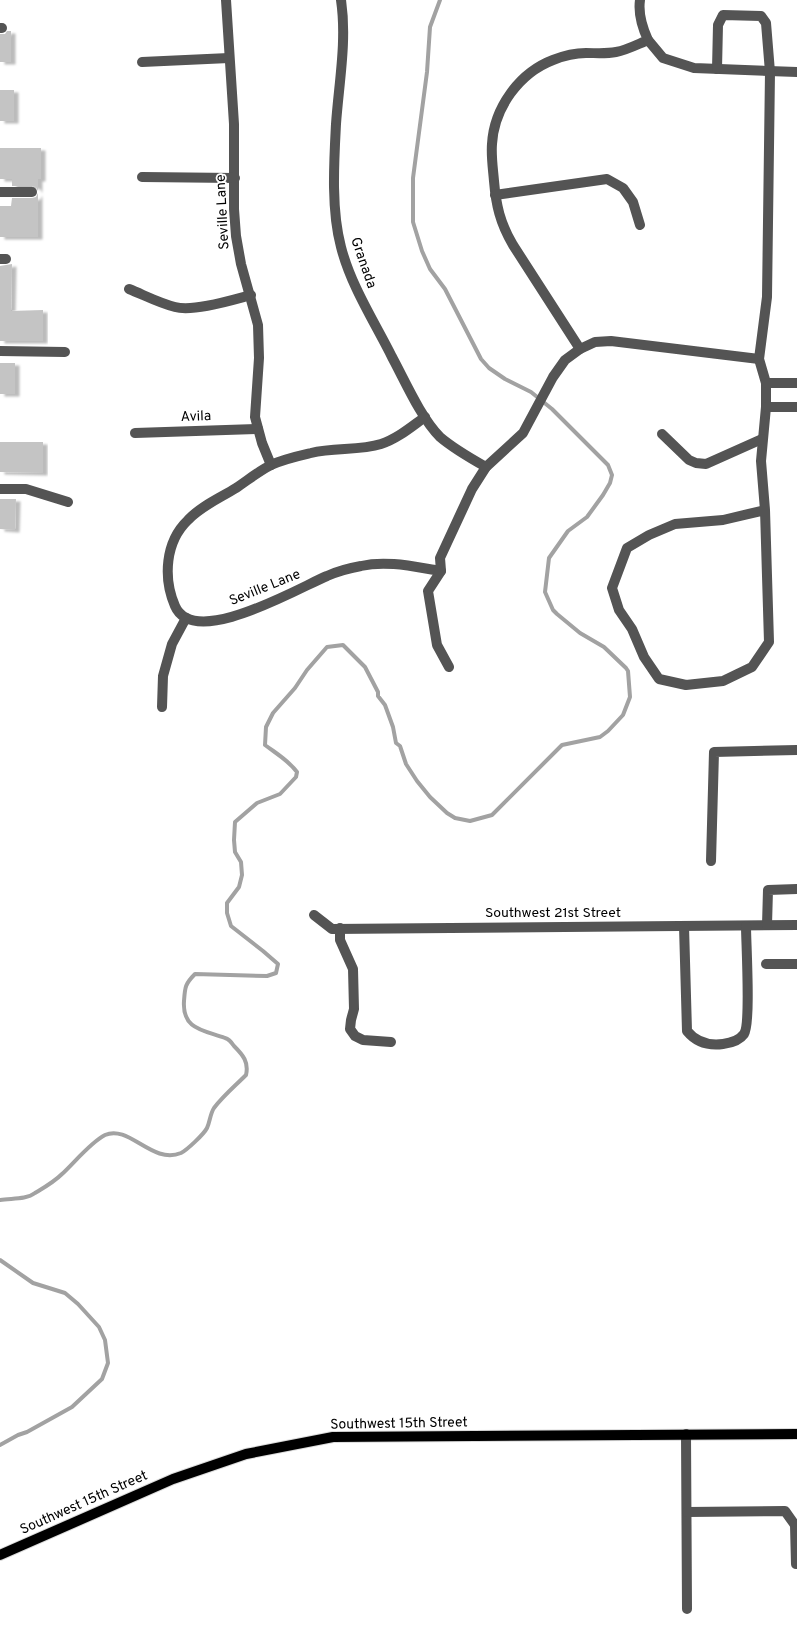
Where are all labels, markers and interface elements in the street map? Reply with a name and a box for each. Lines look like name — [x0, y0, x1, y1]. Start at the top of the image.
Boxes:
street label: Seville Lane — [213, 174, 233, 250]
street label: Granada — [346, 235, 380, 291]
street label: Avila — [180, 408, 212, 426]
street label: Seville Lane — [227, 566, 303, 610]
street label: Southwest 21st Street — [485, 905, 621, 922]
street label: Southwest 15th Street — [330, 1414, 468, 1434]
street label: Southwest 15th Street — [18, 1467, 150, 1539]

